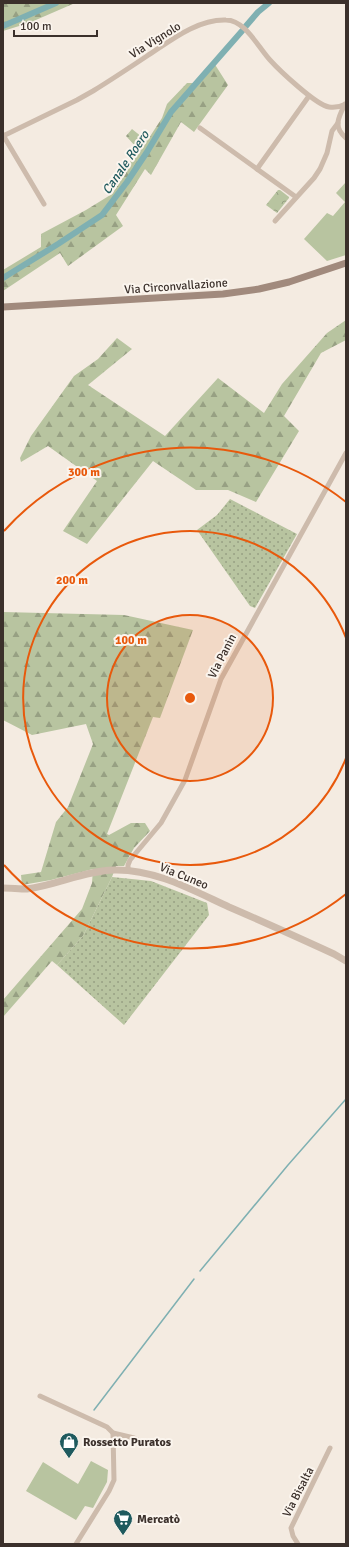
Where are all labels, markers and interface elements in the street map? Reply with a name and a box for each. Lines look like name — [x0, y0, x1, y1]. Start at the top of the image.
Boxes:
scale bar — [14, 12, 97, 38]
text: 100 m — [20, 19, 52, 34]
street label: Via Vignolo — [127, 19, 184, 62]
water label: Canale Roero — [99, 127, 154, 197]
street label: Via Circonvallazione — [124, 275, 228, 298]
text: 300 m — [68, 465, 100, 480]
text: 200 m — [56, 573, 88, 588]
street label: Via Panin — [205, 632, 240, 681]
text: 100 m — [115, 633, 147, 648]
centre of rings — [183, 691, 197, 705]
street label: Via Cuneo — [157, 860, 210, 893]
shop icon: Rossetto Puratos — [58, 1431, 80, 1459]
place label: Rossetto Puratos — [83, 1435, 172, 1450]
street label: Via Bisalta — [279, 1465, 317, 1520]
supermarket icon: Mercatò — [112, 1508, 134, 1536]
place label: Mercatò — [137, 1512, 180, 1527]

